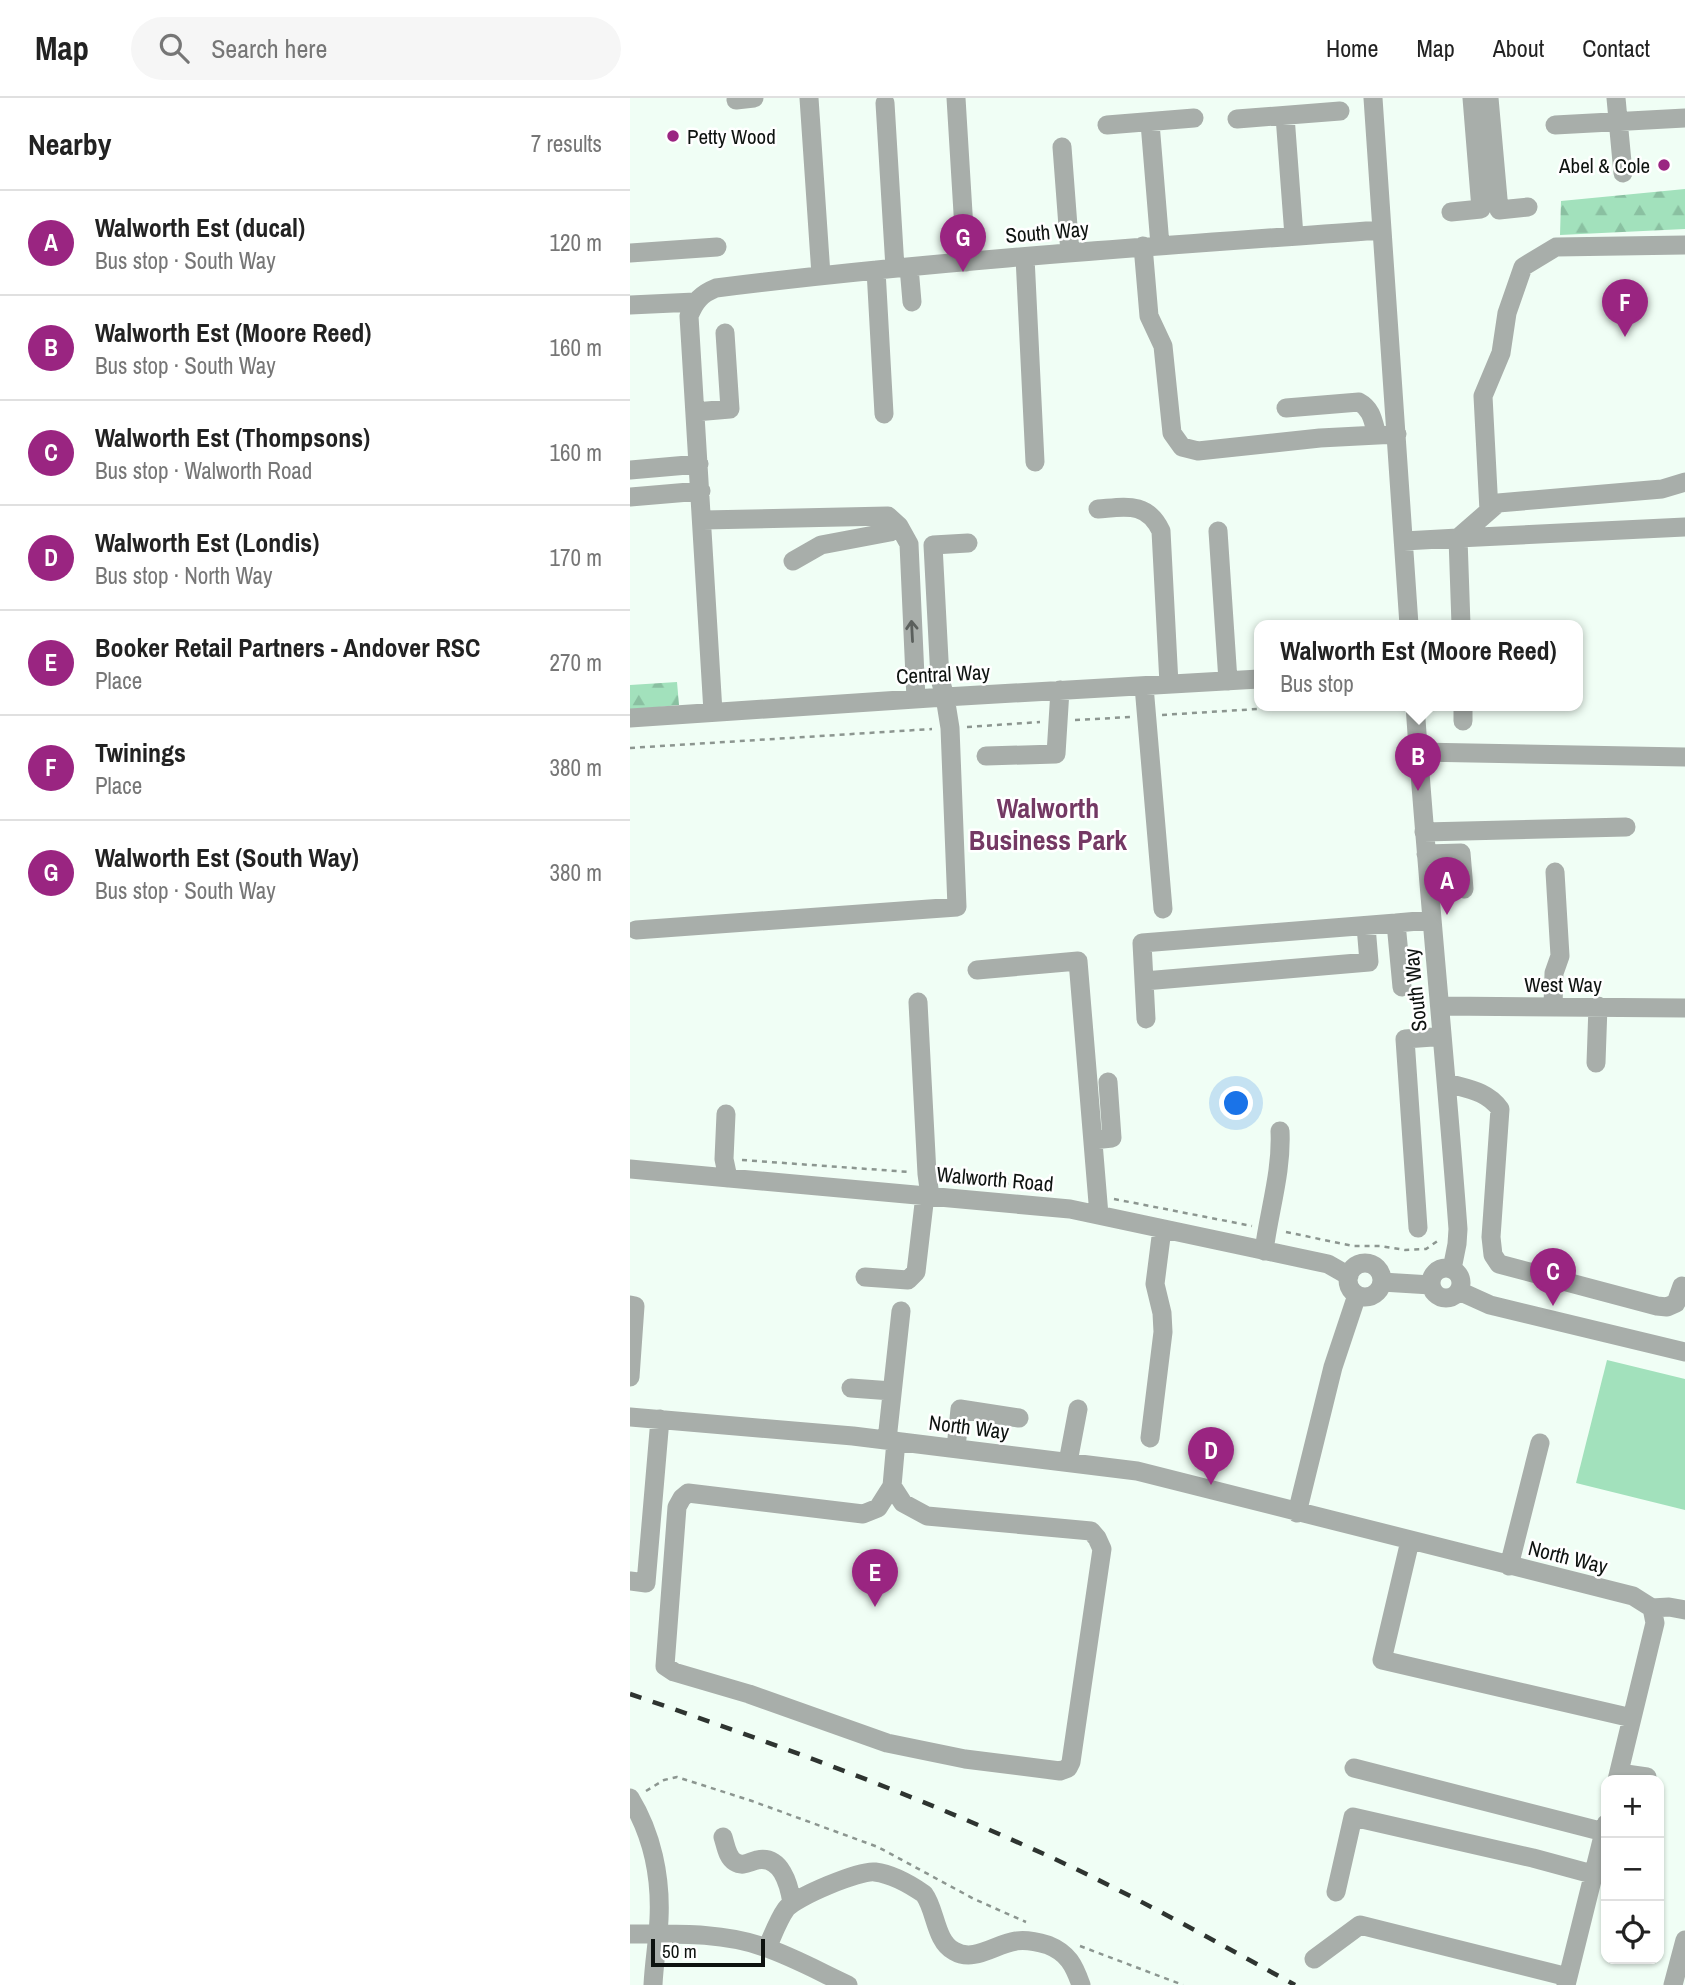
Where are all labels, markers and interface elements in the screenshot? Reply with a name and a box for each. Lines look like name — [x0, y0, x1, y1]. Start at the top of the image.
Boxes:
search box — [131, 17, 621, 80]
text: Map — [35, 26, 89, 70]
icon: search — [155, 29, 193, 67]
text: Search here — [211, 31, 327, 66]
text: Home — [1326, 32, 1378, 64]
text: Map — [1416, 32, 1455, 64]
text: About — [1493, 32, 1544, 64]
text: Contact — [1582, 32, 1650, 64]
place label: Petty Wood — [687, 122, 776, 151]
text: Nearby — [28, 124, 111, 164]
text: 7 results — [531, 128, 602, 159]
marker: Petty Wood — [665, 128, 681, 144]
place label: Abel & Cole — [1558, 151, 1650, 180]
marker: Abel & Cole — [1656, 157, 1672, 173]
text: Walworth Est (ducal) — [95, 210, 305, 245]
pin: G — [940, 214, 986, 272]
street label: South Way — [1004, 214, 1090, 250]
text: A — [44, 227, 58, 258]
text: 120 m — [550, 227, 602, 258]
text: Bus stop · South Way — [95, 245, 276, 276]
pin: F — [1602, 279, 1648, 337]
text: Walworth Est (Moore Reed) — [95, 315, 371, 350]
text: B — [44, 332, 58, 363]
text: 160 m — [550, 332, 602, 363]
text: Bus stop · South Way — [95, 350, 276, 381]
text: Walworth Est (Thompsons) — [95, 420, 370, 455]
text: C — [44, 437, 58, 468]
text: 160 m — [550, 437, 602, 468]
text: Bus stop · Walworth Road — [95, 455, 312, 486]
text: Walworth Est (Londis) — [95, 525, 319, 560]
text: D — [44, 542, 58, 573]
text: 170 m — [550, 542, 602, 573]
text: Bus stop · North Way — [95, 560, 273, 591]
one-way arrow — [905, 619, 918, 642]
popup — [1254, 620, 1583, 711]
text: Booker Retail Partners - Andover RSC — [95, 630, 480, 665]
text: Walworth Est (Moore Reed) — [1280, 633, 1557, 668]
text: E — [45, 647, 57, 678]
text: 270 m — [550, 647, 602, 678]
street label: Central Way — [895, 657, 991, 691]
text: Place — [95, 665, 142, 696]
text: Bus stop — [1280, 668, 1354, 699]
pin: B — [1395, 733, 1441, 791]
text: Twinings — [95, 735, 186, 770]
text: F — [45, 752, 57, 783]
text: 380 m — [550, 752, 602, 783]
text: Place — [95, 770, 142, 801]
district label: Walworth Business Park — [969, 789, 1127, 859]
text: Walworth Est (South Way) — [95, 840, 359, 875]
text: G — [44, 857, 58, 888]
text: 380 m — [550, 857, 602, 888]
pin: A — [1424, 857, 1470, 915]
text: Bus stop · South Way — [95, 875, 276, 906]
street label: South Way — [1396, 947, 1434, 1033]
street label: West Way — [1524, 970, 1602, 999]
your location — [1219, 1086, 1253, 1120]
street label: Walworth Road — [935, 1159, 1055, 1199]
pin: C — [1530, 1248, 1576, 1306]
street label: North Way — [927, 1408, 1011, 1446]
pin: D — [1188, 1427, 1234, 1485]
street label: North Way — [1525, 1533, 1611, 1581]
pin: E — [852, 1549, 898, 1607]
map controls — [1601, 1775, 1664, 1964]
button: + — [1601, 1775, 1664, 1838]
button: − — [1601, 1838, 1664, 1901]
button: locate — [1601, 1901, 1664, 1964]
scale bar — [651, 1936, 765, 1968]
text: 50 m — [662, 1938, 697, 1964]

